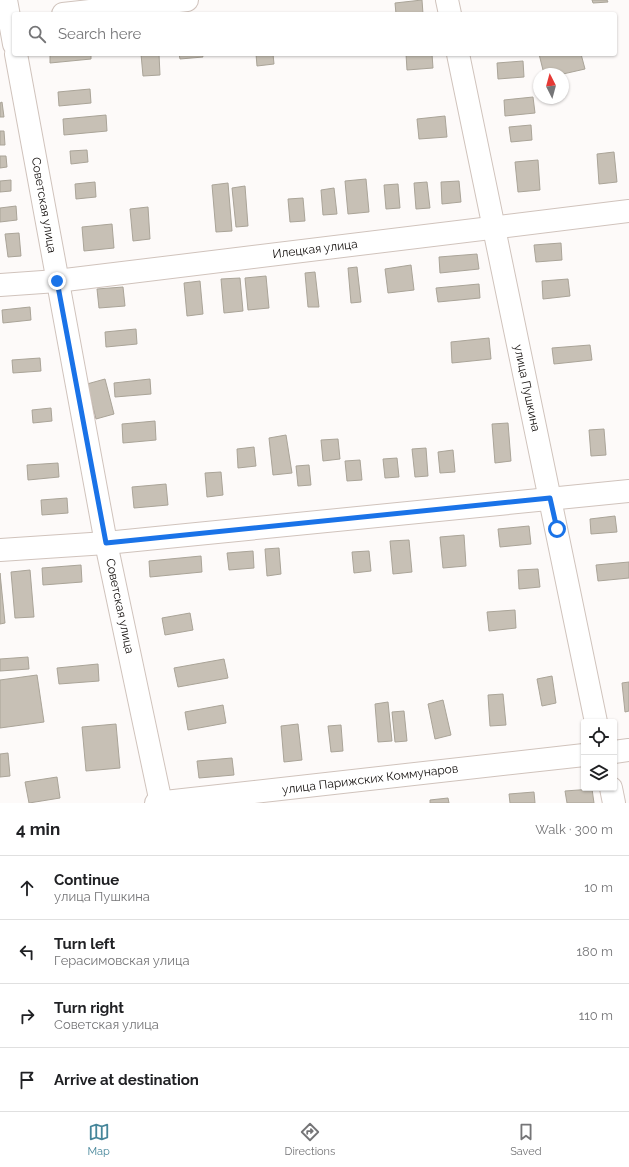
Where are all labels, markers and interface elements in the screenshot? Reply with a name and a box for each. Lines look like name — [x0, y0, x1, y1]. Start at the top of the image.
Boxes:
search box — [12, 12, 617, 56]
icon: search — [26, 23, 48, 45]
text: Search here — [58, 25, 141, 43]
north arrow — [533, 68, 569, 104]
street label: Советская улица — [29, 156, 59, 254]
street label: Илецкая улица — [272, 237, 358, 261]
route end — [48, 272, 66, 290]
street label: улица Пушкина — [511, 343, 543, 433]
route start — [548, 520, 566, 538]
street label: Советская улица — [103, 557, 137, 655]
map controls — [581, 719, 617, 791]
button: locate — [581, 719, 617, 755]
button: layers — [581, 755, 617, 791]
street label: улица Парижских Коммунаров — [281, 761, 459, 797]
text: 4 min — [16, 819, 60, 839]
text: Walk · 300 m — [535, 822, 613, 837]
text: Continue — [54, 871, 119, 889]
icon: ahead — [16, 877, 38, 899]
text: 10 m — [584, 880, 613, 895]
text: улица Пушкина — [54, 889, 150, 904]
text: Turn left — [54, 935, 115, 953]
icon: left — [16, 941, 38, 963]
text: 180 m — [577, 944, 613, 959]
text: Герасимовская улица — [54, 953, 190, 968]
text: Turn right — [54, 999, 124, 1017]
icon: right — [16, 1005, 38, 1027]
text: 110 m — [579, 1008, 613, 1023]
text: Советская улица — [54, 1017, 159, 1032]
icon: arrive — [16, 1069, 38, 1091]
text: Arrive at destination — [54, 1071, 199, 1089]
tab: Map — [87, 1121, 110, 1158]
tab: Directions — [285, 1121, 335, 1158]
tab: Saved — [510, 1121, 542, 1158]

